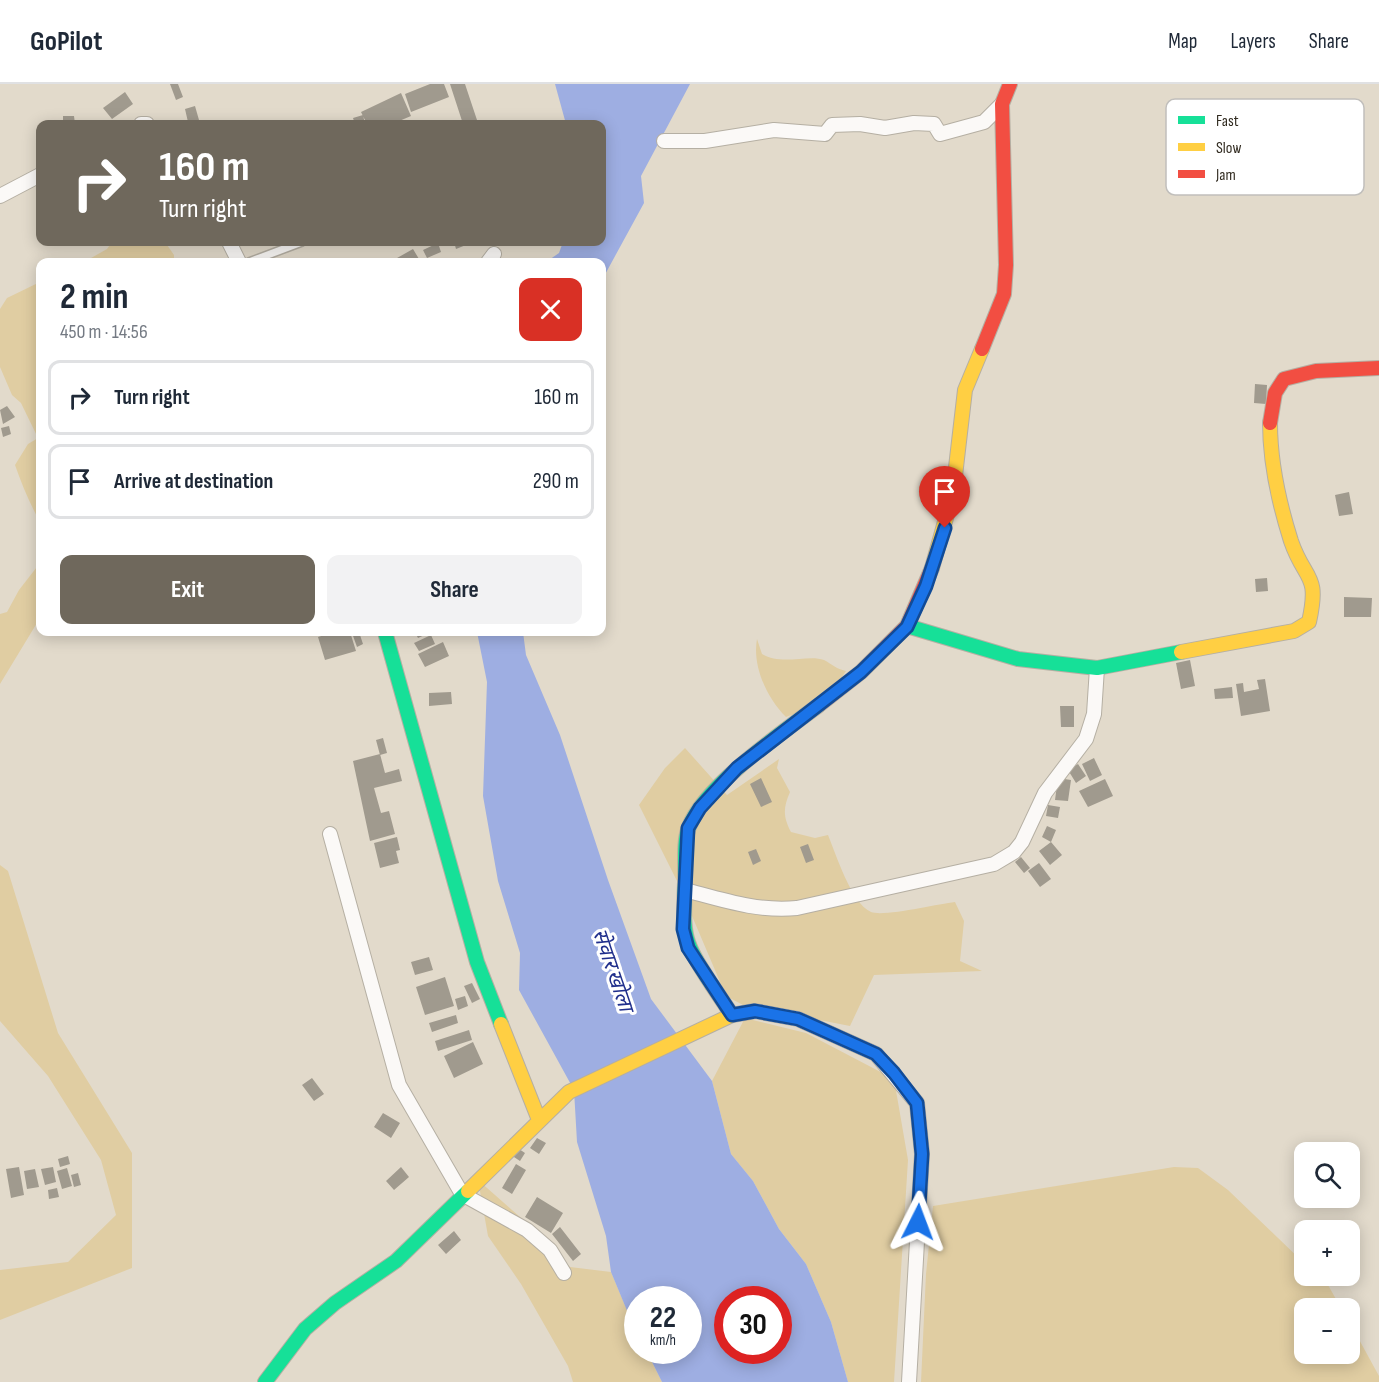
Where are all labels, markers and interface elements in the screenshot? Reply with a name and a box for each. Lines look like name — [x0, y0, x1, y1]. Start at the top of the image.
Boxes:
text: GoPilot — [30, 25, 102, 58]
text: Map — [1168, 29, 1197, 54]
text: Layers — [1230, 29, 1276, 54]
text: Share — [1309, 29, 1349, 54]
legend — [1166, 99, 1364, 195]
text: Fast — [1216, 112, 1239, 131]
text: Slow — [1216, 139, 1241, 158]
text: 160 m — [159, 142, 250, 193]
icon: right — [60, 144, 138, 222]
text: Jam — [1215, 166, 1236, 185]
text: Turn right — [159, 193, 246, 225]
text: 2 min — [60, 276, 129, 319]
button: close — [519, 278, 582, 341]
text: 450 m · 14:56 — [60, 320, 148, 344]
icon: right — [63, 381, 96, 414]
text: Turn right — [114, 384, 190, 411]
text: 160 m — [534, 384, 579, 411]
icon: arrive — [63, 465, 96, 498]
pin — [919, 466, 970, 528]
text: Arrive at destination — [114, 468, 273, 495]
text: 290 m — [533, 468, 579, 495]
icon: arrive — [928, 475, 961, 508]
button: Exit — [60, 555, 315, 624]
button: Share — [327, 555, 582, 624]
water label: सेवार खोला — [587, 926, 639, 1018]
map controls — [1294, 1142, 1360, 1364]
button: search — [1294, 1142, 1360, 1208]
position arrow — [886, 1190, 950, 1254]
button: + — [1294, 1220, 1360, 1286]
speed limit sign: 30 — [714, 1286, 792, 1364]
button: − — [1294, 1298, 1360, 1364]
text: 22 — [650, 1300, 676, 1336]
text: km/h — [650, 1331, 676, 1350]

